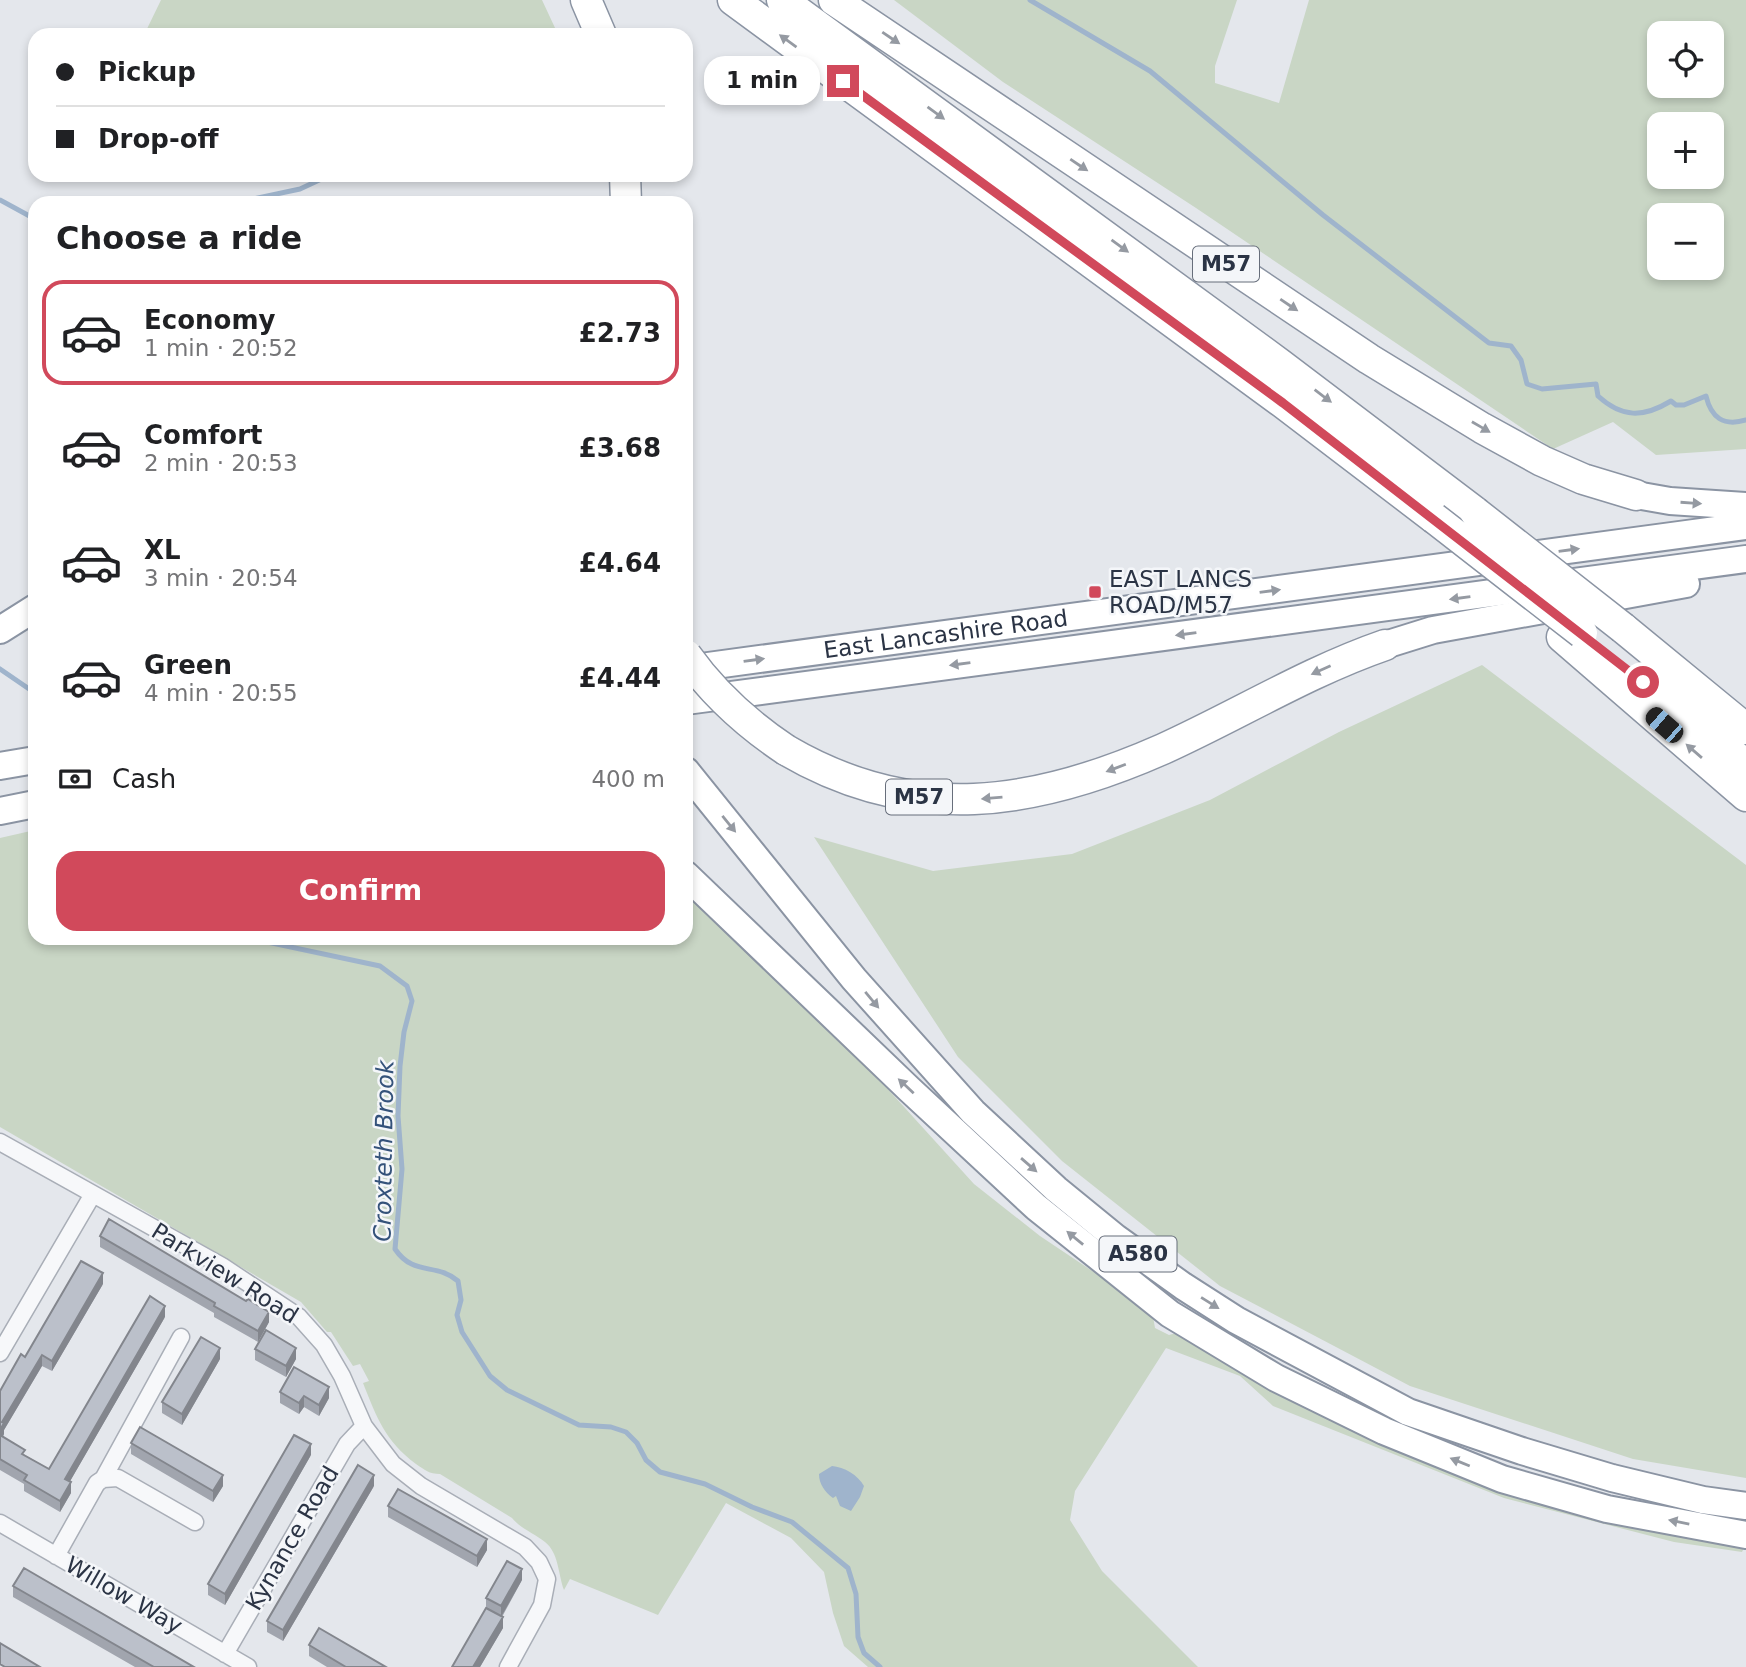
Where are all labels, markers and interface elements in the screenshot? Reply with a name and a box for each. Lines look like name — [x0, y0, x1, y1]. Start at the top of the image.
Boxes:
map controls — [1647, 21, 1724, 280]
button: locate — [1647, 21, 1724, 98]
one-way arrow — [881, 31, 900, 44]
one-way arrow — [779, 34, 797, 48]
callout: 1 min — [703, 56, 818, 106]
text: Pickup — [98, 57, 196, 87]
route end — [827, 65, 859, 97]
text: 1 min — [726, 67, 798, 93]
one-way arrow — [927, 106, 945, 120]
button: + — [1647, 112, 1724, 189]
text: Drop-off — [98, 124, 219, 154]
one-way arrow — [1070, 158, 1089, 171]
button: − — [1647, 203, 1724, 280]
text: Choose a ride — [56, 219, 302, 257]
one-way arrow — [1111, 239, 1129, 253]
road number: M57 — [1193, 246, 1259, 282]
one-way arrow — [1279, 299, 1298, 312]
icon: car — [60, 301, 123, 364]
text: Economy — [144, 305, 275, 335]
text: £2.73 — [579, 318, 661, 348]
text: 1 min · 20:52 — [144, 335, 298, 361]
one-way arrow — [1314, 389, 1332, 403]
icon: car — [60, 416, 123, 479]
text: Comfort — [144, 420, 262, 450]
one-way arrow — [1471, 421, 1490, 433]
text: £3.68 — [579, 433, 661, 463]
text: 2 min · 20:53 — [144, 450, 298, 476]
one-way arrow — [1680, 498, 1702, 509]
icon: car — [60, 531, 123, 594]
text: XL — [144, 535, 181, 565]
one-way arrow — [1558, 545, 1580, 556]
text: £4.64 — [579, 548, 661, 578]
text: 3 min · 20:54 — [144, 565, 298, 591]
place label: EAST LANCS ROAD/M57 — [1109, 566, 1252, 618]
marker: EAST LANCS ROAD/M57 — [1087, 584, 1103, 600]
one-way arrow — [1260, 585, 1282, 596]
one-way arrow — [1449, 592, 1471, 603]
street label: East Lancashire Road — [822, 605, 1069, 663]
one-way arrow — [1175, 629, 1197, 640]
icon: car — [60, 646, 123, 709]
text: Green — [144, 650, 232, 680]
one-way arrow — [743, 654, 765, 665]
one-way arrow — [949, 659, 971, 670]
text: £4.44 — [579, 663, 661, 693]
one-way arrow — [1311, 665, 1332, 676]
route start — [1627, 666, 1659, 698]
text: 4 min · 20:55 — [144, 680, 298, 706]
car — [1642, 703, 1687, 747]
one-way arrow — [1686, 744, 1703, 759]
icon: cash — [56, 760, 94, 798]
one-way arrow — [1106, 763, 1127, 774]
text: Cash — [112, 764, 176, 794]
text: 400 m — [591, 766, 665, 792]
road number: M57 — [886, 780, 952, 814]
one-way arrow — [981, 793, 1003, 804]
one-way arrow — [721, 815, 735, 833]
button: Confirm — [56, 851, 665, 931]
one-way arrow — [864, 992, 879, 1009]
water label: Croxteth Brook — [368, 1059, 400, 1242]
one-way arrow — [898, 1079, 915, 1095]
one-way arrow — [1020, 1157, 1037, 1173]
street label: Parkview Road — [147, 1218, 303, 1328]
one-way arrow — [1066, 1231, 1084, 1246]
road number: A580 — [1100, 1236, 1176, 1272]
one-way arrow — [1200, 1296, 1219, 1309]
one-way arrow — [1449, 1457, 1470, 1468]
street label: Kynance Road — [240, 1461, 344, 1615]
one-way arrow — [1668, 1516, 1690, 1527]
street label: Willow Way — [61, 1551, 187, 1639]

